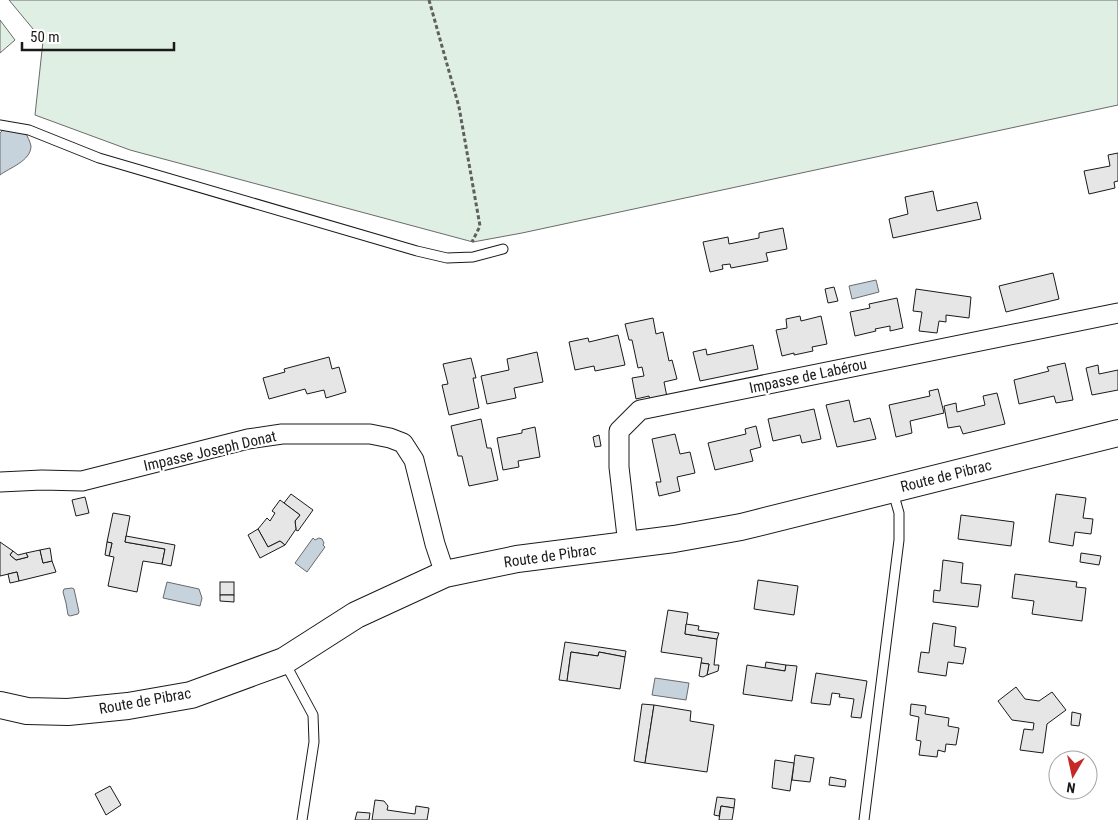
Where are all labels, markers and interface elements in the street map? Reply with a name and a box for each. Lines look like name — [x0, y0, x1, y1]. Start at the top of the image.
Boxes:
scale bar — [22, 20, 175, 52]
text: 50 m — [30, 28, 60, 46]
street label: Impasse de Labérou — [748, 355, 868, 397]
street label: Impasse Joseph Donat — [142, 427, 278, 475]
street label: Route de Pibrac — [899, 456, 993, 496]
street label: Route de Pibrac — [503, 541, 597, 571]
street label: Route de Pibrac — [98, 684, 192, 718]
north arrow — [1048, 750, 1098, 800]
text: N — [1065, 779, 1076, 796]

